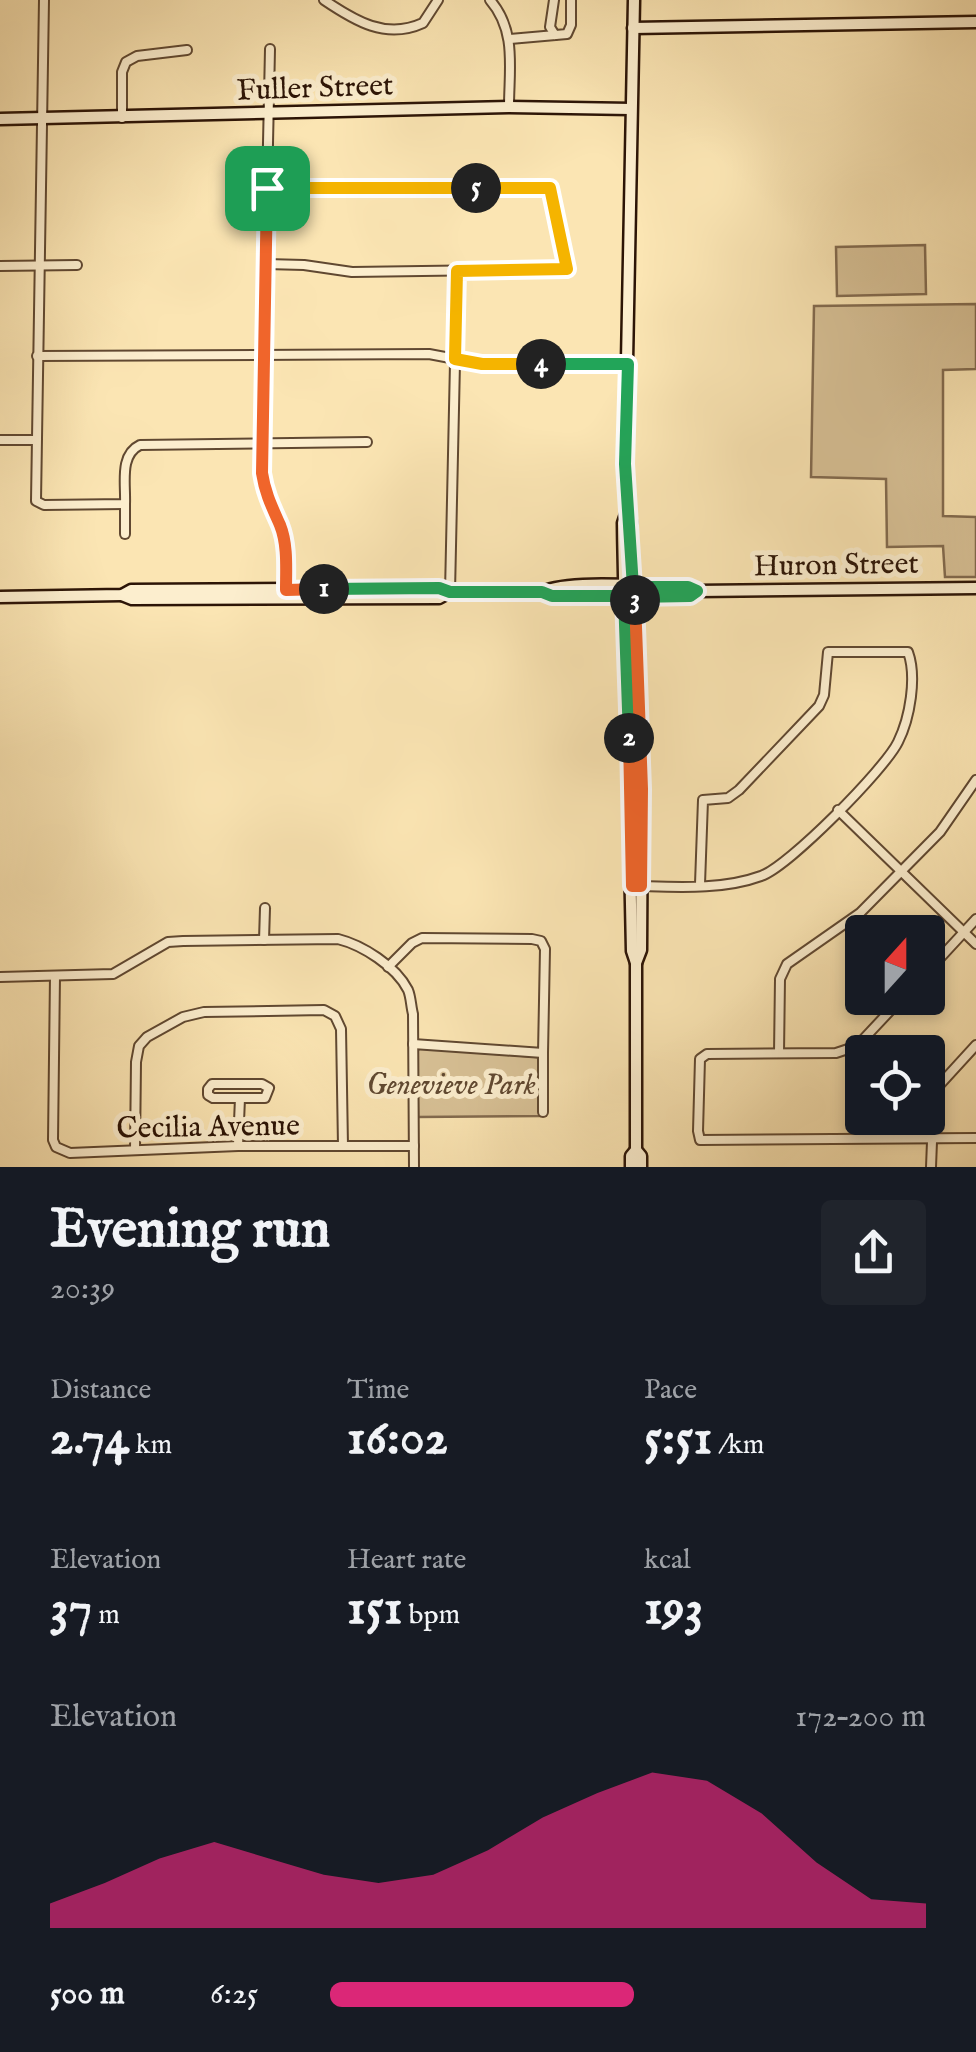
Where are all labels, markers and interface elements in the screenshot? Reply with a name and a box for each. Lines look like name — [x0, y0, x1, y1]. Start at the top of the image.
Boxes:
street label: Fuller Street — [236, 67, 394, 111]
pin — [225, 146, 310, 231]
icon: arrive — [240, 161, 295, 216]
pin: 5 — [451, 163, 501, 213]
text: 5 — [471, 170, 481, 205]
pin: 4 — [516, 339, 566, 389]
text: 4 — [534, 346, 548, 381]
street label: Huron Street — [753, 546, 919, 586]
pin: 1 — [299, 564, 349, 614]
text: 1 — [319, 571, 329, 606]
pin: 3 — [610, 575, 660, 625]
text: 3 — [630, 582, 640, 617]
pin: 2 — [604, 713, 654, 763]
text: 2 — [622, 720, 636, 755]
north arrow — [845, 915, 945, 1015]
map controls — [845, 915, 945, 1135]
button: locate — [845, 1035, 945, 1135]
park label: Genevieve Park — [366, 1067, 536, 1105]
street label: Cecilia Avenue — [116, 1107, 300, 1149]
text: Evening run — [50, 1196, 330, 1266]
button: share — [821, 1200, 926, 1305]
text: 20:39 — [50, 1269, 115, 1310]
text: Distance — [50, 1373, 151, 1408]
text: Time — [347, 1373, 409, 1408]
text: Pace — [644, 1373, 697, 1408]
text: 2.74 — [50, 1408, 129, 1471]
text: 16:02 — [347, 1408, 448, 1471]
text: 5:51 — [644, 1408, 712, 1471]
text: km — [129, 1428, 172, 1463]
text: /km — [712, 1428, 764, 1463]
text: Elevation — [50, 1543, 161, 1578]
text: Heart rate — [347, 1543, 466, 1578]
text: kcal — [644, 1543, 691, 1578]
text: 37 — [50, 1578, 92, 1641]
text: 151 — [347, 1578, 402, 1641]
text: 193 — [644, 1578, 703, 1641]
text: m — [92, 1598, 120, 1633]
text: bpm — [402, 1598, 460, 1633]
text: Elevation — [50, 1697, 177, 1738]
text: 172–200 m — [795, 1697, 926, 1738]
text: 500 m — [50, 1974, 125, 2015]
text: 6:25 — [210, 1974, 258, 2015]

